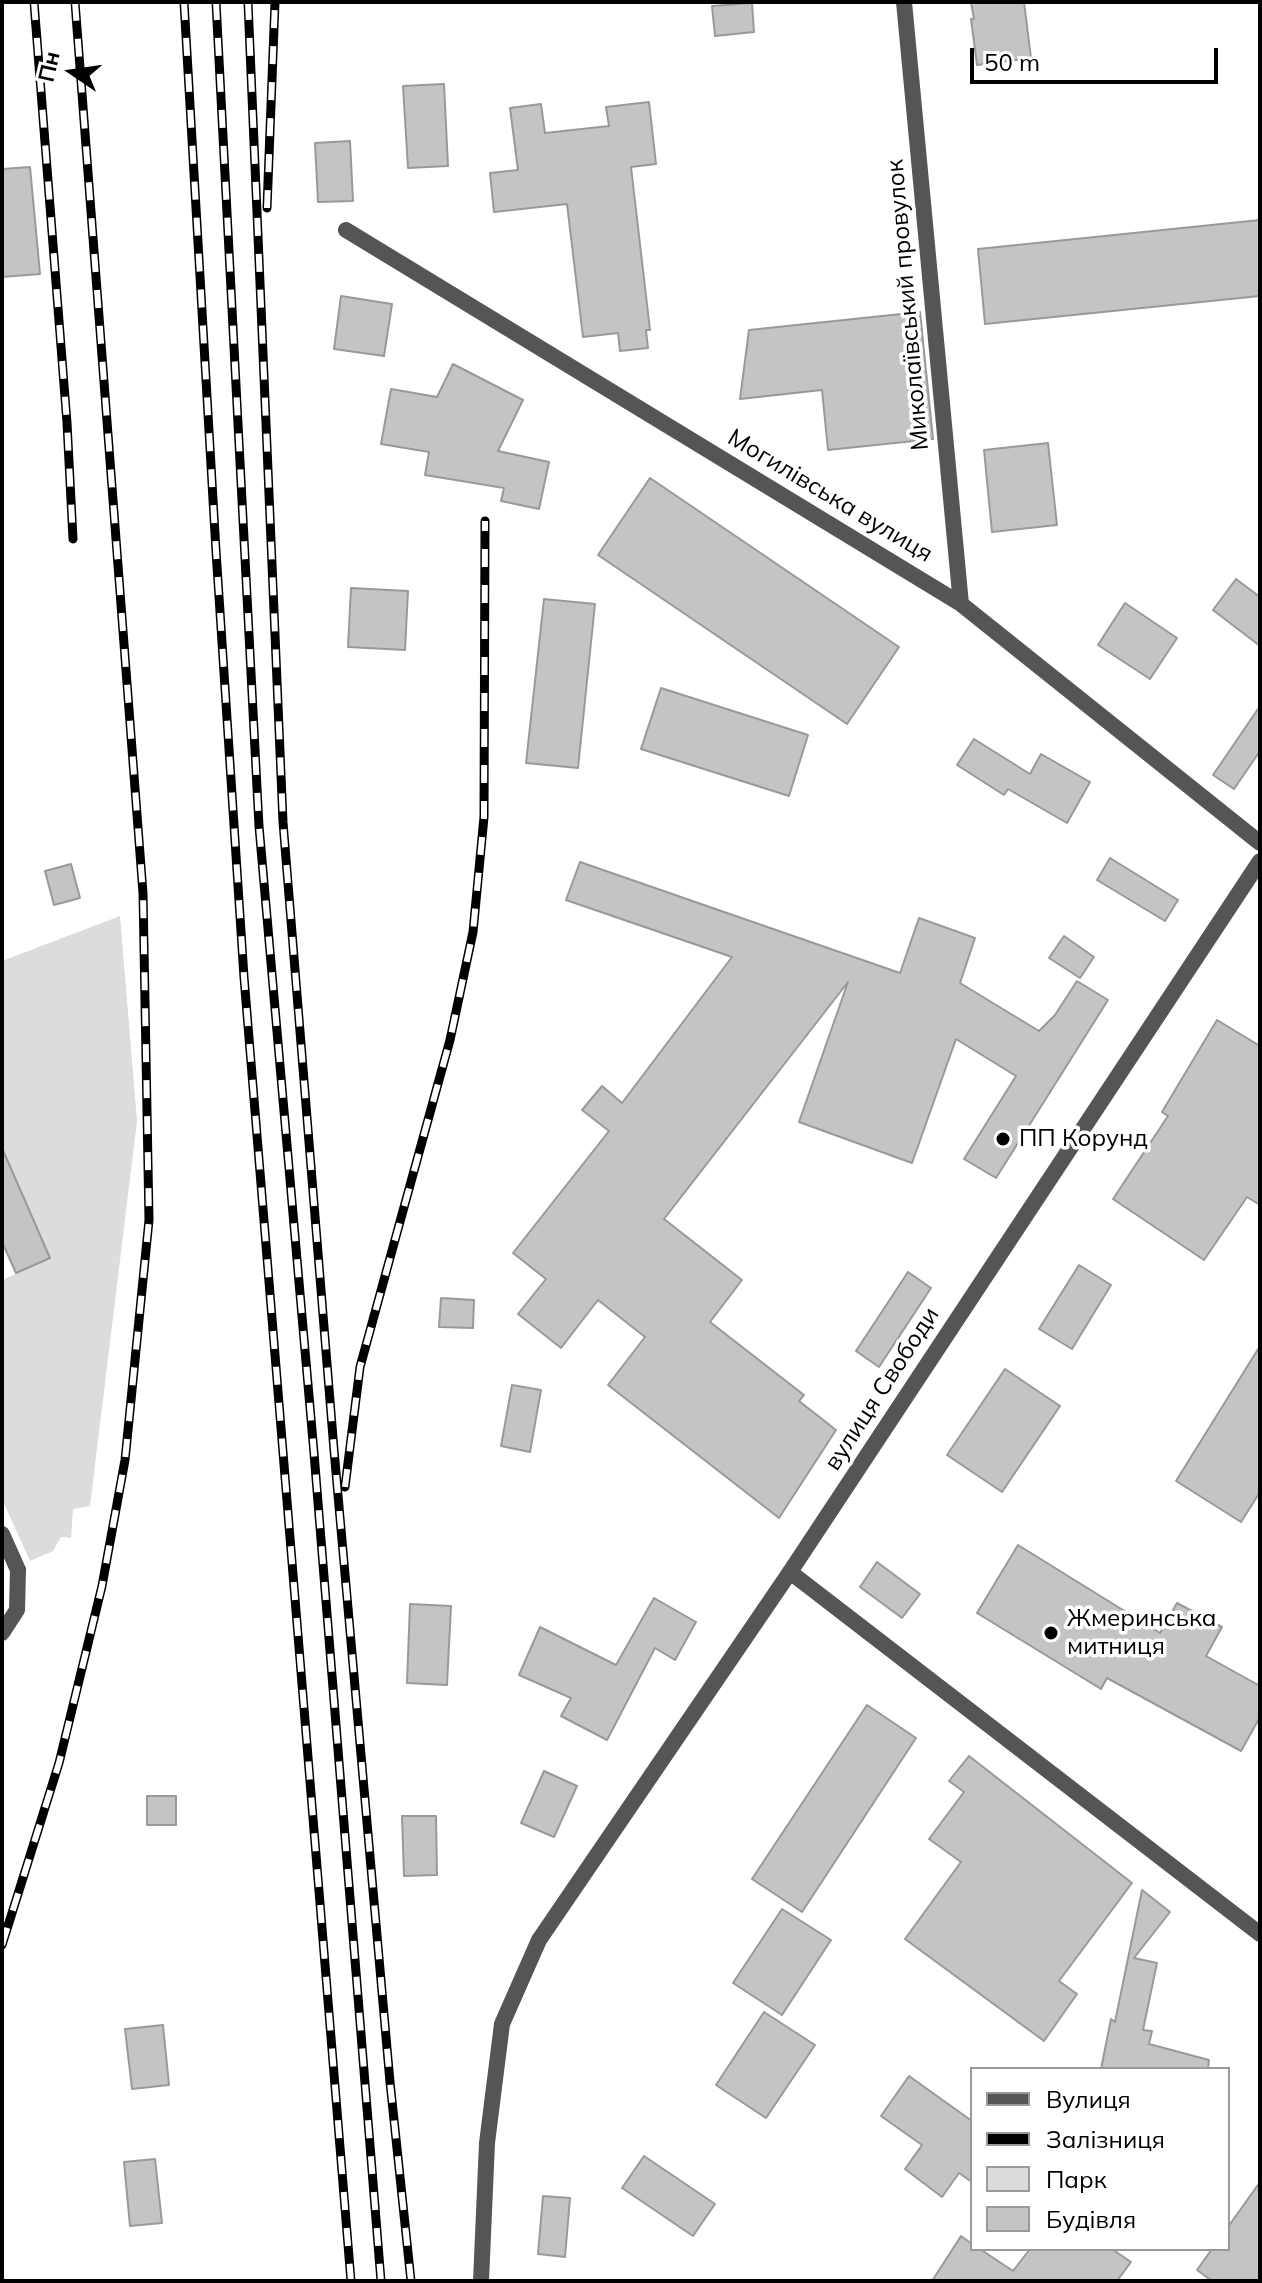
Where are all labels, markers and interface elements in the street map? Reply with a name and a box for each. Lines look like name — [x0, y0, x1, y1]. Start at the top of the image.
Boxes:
north arrow — [32, 32, 112, 112]
scale bar — [974, 32, 1222, 82]
text: 50 m — [984, 47, 1040, 77]
text: Пн — [32, 49, 66, 85]
street label: Миколаївський провулок — [881, 158, 935, 452]
street label: Могилівська вулиця — [722, 423, 938, 569]
place label: ПП Корунд — [1019, 1125, 1148, 1153]
marker: ПП Корунд — [994, 1130, 1012, 1148]
street label: вулиця Свободи — [819, 1302, 945, 1476]
place label: Жмеринська митниця — [1067, 1605, 1216, 1661]
marker: Жмеринська митниця — [1042, 1624, 1060, 1642]
legend — [970, 2067, 1230, 2251]
text: Вулиця — [1046, 2084, 1131, 2114]
text: Залізниця — [1046, 2124, 1165, 2154]
text: Парк — [1046, 2164, 1107, 2194]
text: Будівля — [1046, 2204, 1136, 2234]

